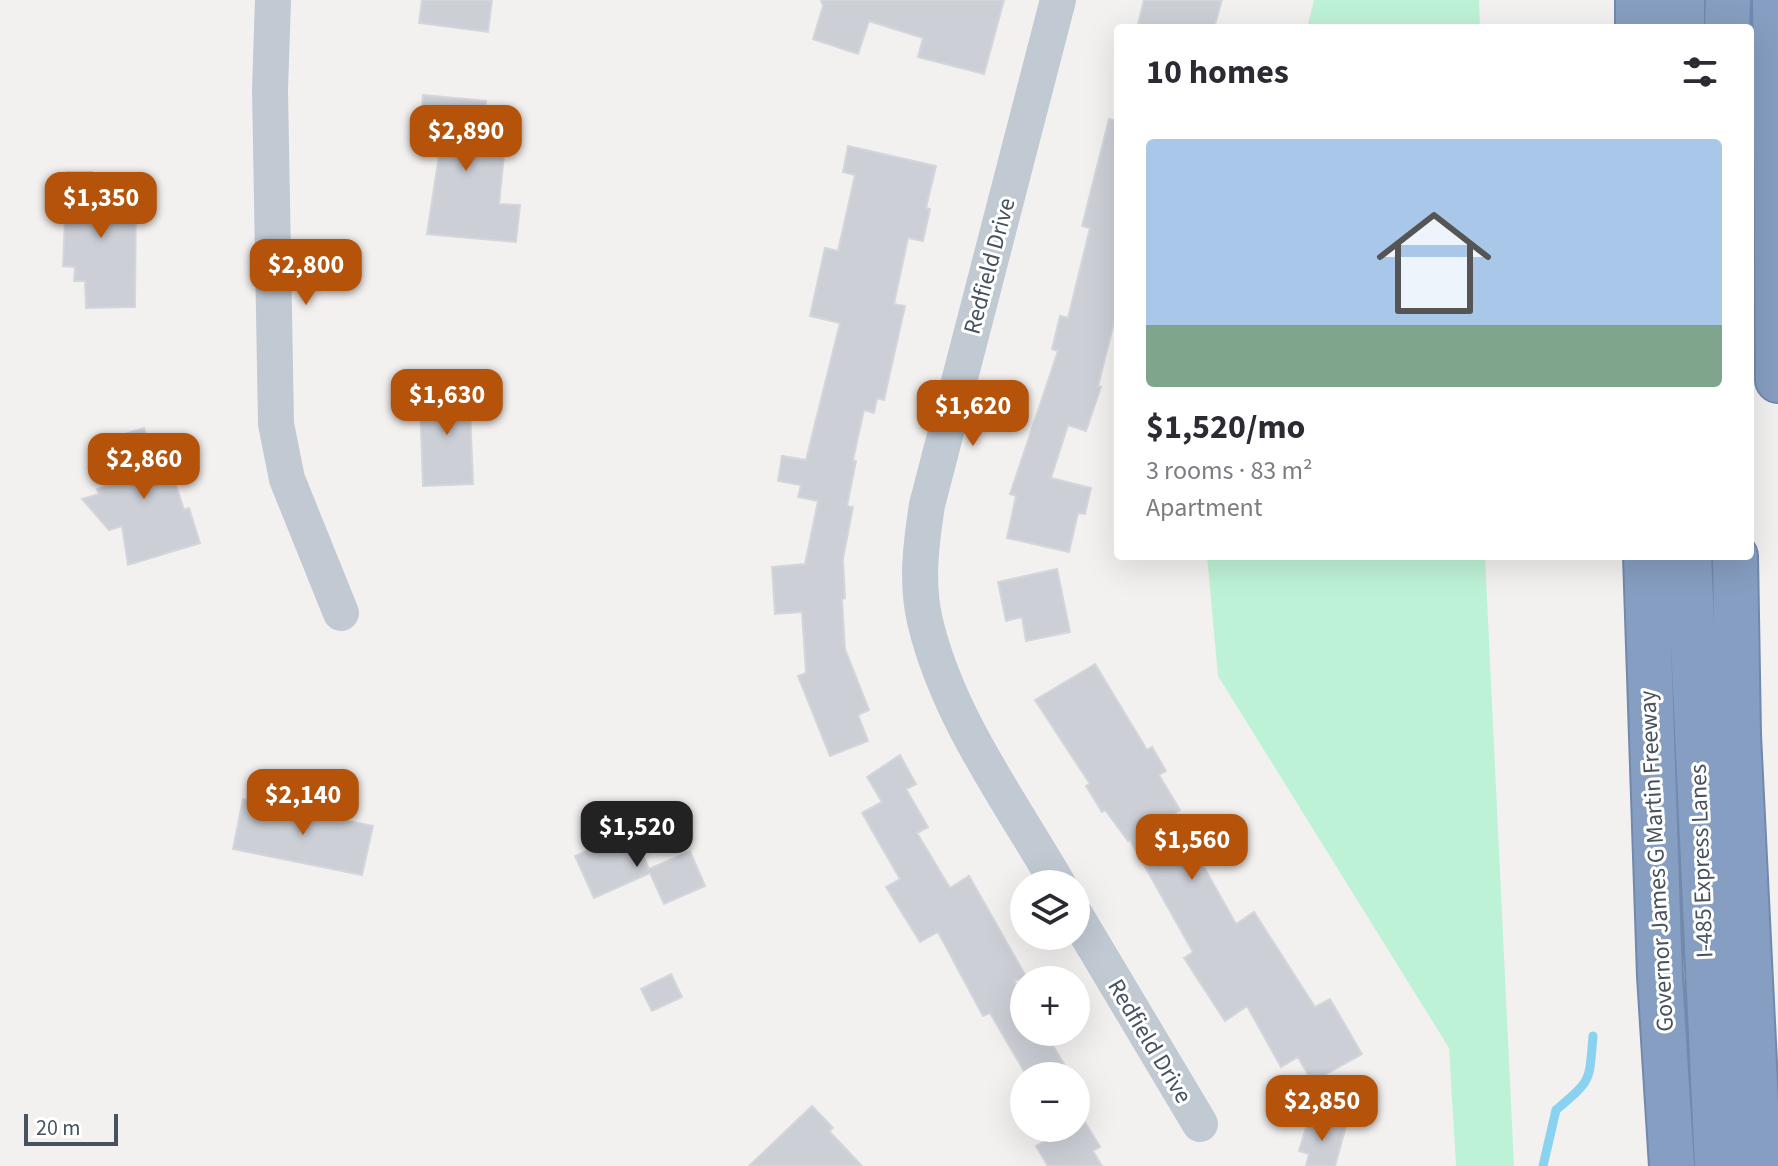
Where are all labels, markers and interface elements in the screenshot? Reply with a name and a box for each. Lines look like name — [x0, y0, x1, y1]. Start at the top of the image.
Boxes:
text: 10 homes — [1146, 48, 1289, 97]
icon: filters — [1678, 50, 1722, 94]
pin: $2,890 — [401, 105, 531, 173]
text: $2,890 — [428, 112, 504, 149]
pin: $1,350 — [36, 172, 166, 240]
text: $1,350 — [63, 179, 139, 216]
icon: home — [1362, 191, 1506, 335]
street label: Redfield Drive — [954, 194, 1024, 338]
pin: $2,800 — [241, 239, 371, 307]
text: $2,800 — [268, 246, 344, 283]
pin: $1,630 — [382, 369, 512, 437]
text: $1,630 — [409, 376, 485, 413]
pin: $1,620 — [908, 380, 1038, 448]
text: $1,620 — [935, 387, 1011, 424]
text: $1,520/mo — [1146, 403, 1306, 452]
pin: $2,860 — [79, 433, 209, 501]
text: $2,860 — [106, 440, 182, 477]
text: 3 rooms · 83 m² — [1146, 452, 1313, 489]
text: Apartment — [1146, 489, 1263, 526]
street label: Governor James G Martin Freeway — [1630, 689, 1683, 1033]
street label: I-485 Express Lanes — [1681, 763, 1722, 959]
pin: $2,140 — [238, 769, 368, 837]
text: $2,140 — [265, 776, 341, 813]
pin: $1,520 — [572, 801, 702, 869]
text: $1,520 — [599, 808, 675, 845]
pin: $1,560 — [1127, 814, 1257, 882]
text: $1,560 — [1154, 821, 1230, 858]
map controls — [1010, 870, 1090, 1142]
button: layers — [1010, 870, 1090, 950]
button: + — [1010, 966, 1090, 1046]
street label: Redfield Drive — [1099, 972, 1201, 1110]
button: − — [1010, 1062, 1090, 1142]
pin: $2,850 — [1257, 1075, 1387, 1143]
text: $2,850 — [1284, 1082, 1360, 1119]
scale bar — [24, 1110, 118, 1146]
text: 20 m — [36, 1112, 81, 1144]

